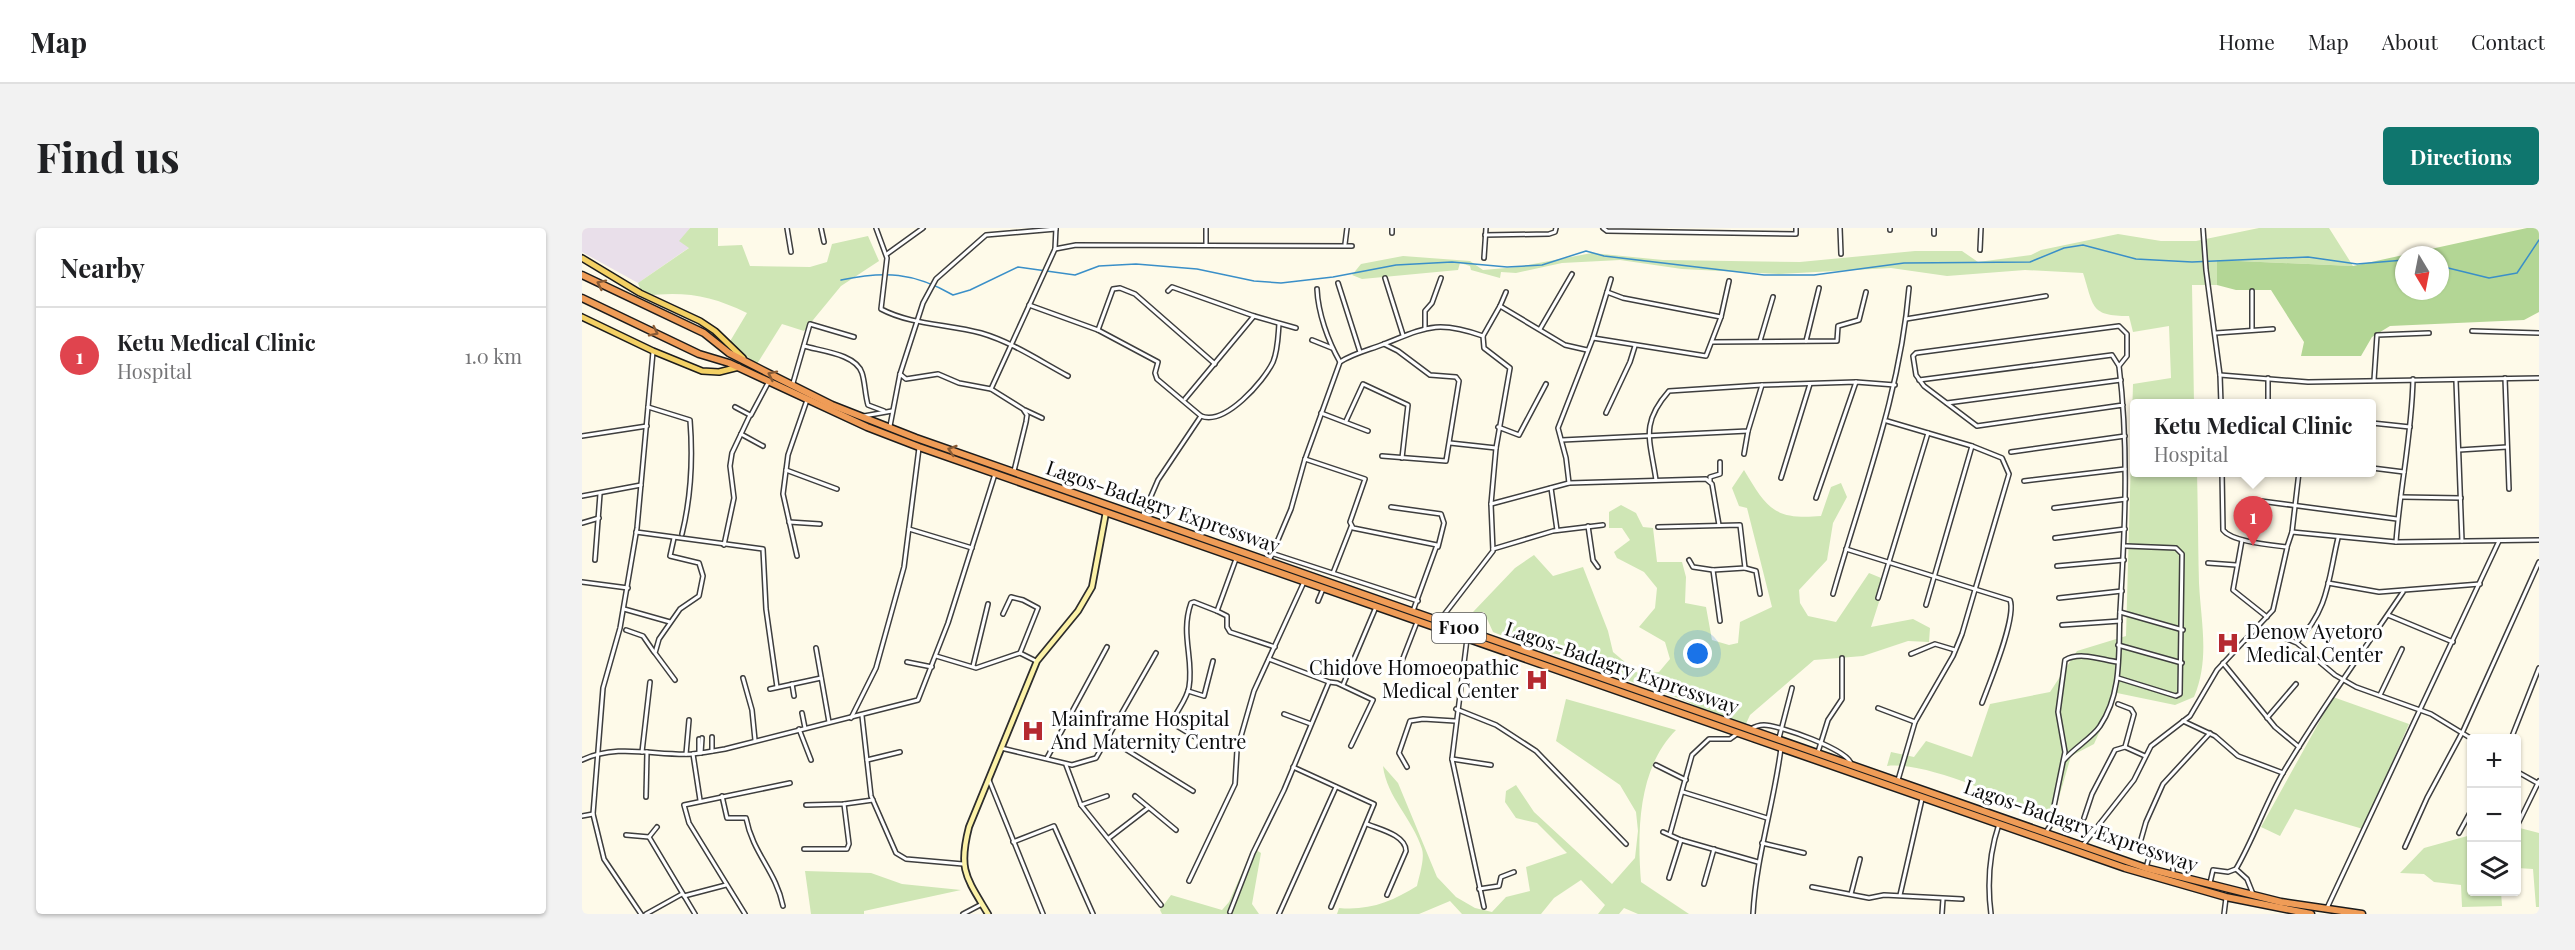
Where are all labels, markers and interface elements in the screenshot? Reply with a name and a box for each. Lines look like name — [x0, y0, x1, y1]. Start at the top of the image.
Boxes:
text: Map — [30, 23, 87, 60]
text: Home — [2219, 27, 2275, 55]
text: Map — [2308, 27, 2349, 55]
text: About — [2382, 27, 2438, 55]
text: Contact — [2471, 27, 2545, 55]
button: Directions — [2383, 127, 2539, 185]
text: Find us — [36, 128, 180, 184]
north arrow — [2395, 246, 2449, 300]
text: Nearby — [60, 250, 145, 285]
one-way arrow — [596, 279, 607, 291]
one-way arrow — [647, 325, 658, 337]
text: Ketu Medical Clinic — [117, 327, 316, 357]
text: 1 — [76, 342, 83, 369]
text: 1.0 km — [464, 342, 522, 369]
text: Hospital — [117, 357, 192, 384]
one-way arrow — [767, 371, 778, 383]
popup — [2130, 399, 2376, 477]
text: Ketu Medical Clinic — [2154, 410, 2352, 440]
text: Hospital — [2154, 440, 2229, 467]
one-way arrow — [947, 445, 958, 457]
street label: Lagos-Badagry Expressway — [1043, 453, 1284, 558]
pin: 1 — [2234, 496, 2272, 546]
road number: F100 — [1432, 613, 1486, 643]
street label: Lagos-Badagry Expressway — [1502, 614, 1743, 719]
place label: Denow Ayetoro Medical Center — [2246, 617, 2383, 667]
hospital icon: Denow Ayetoro Medical Center — [2215, 630, 2241, 656]
your location — [1683, 639, 1712, 668]
place label: Chidove Homoeopathic Medical Center — [1309, 653, 1519, 703]
hospital icon: Chidove Homoeopathic Medical Center — [1524, 667, 1550, 693]
place label: Mainframe Hospital And Maternity Centre — [1050, 704, 1246, 754]
hospital icon: Mainframe Hospital And Maternity Centre — [1020, 718, 1046, 744]
map controls — [2467, 734, 2521, 896]
button: + — [2467, 734, 2521, 788]
street label: Lagos-Badagry Expressway — [1961, 772, 2202, 877]
button: − — [2467, 788, 2521, 842]
button: layers — [2467, 842, 2521, 896]

